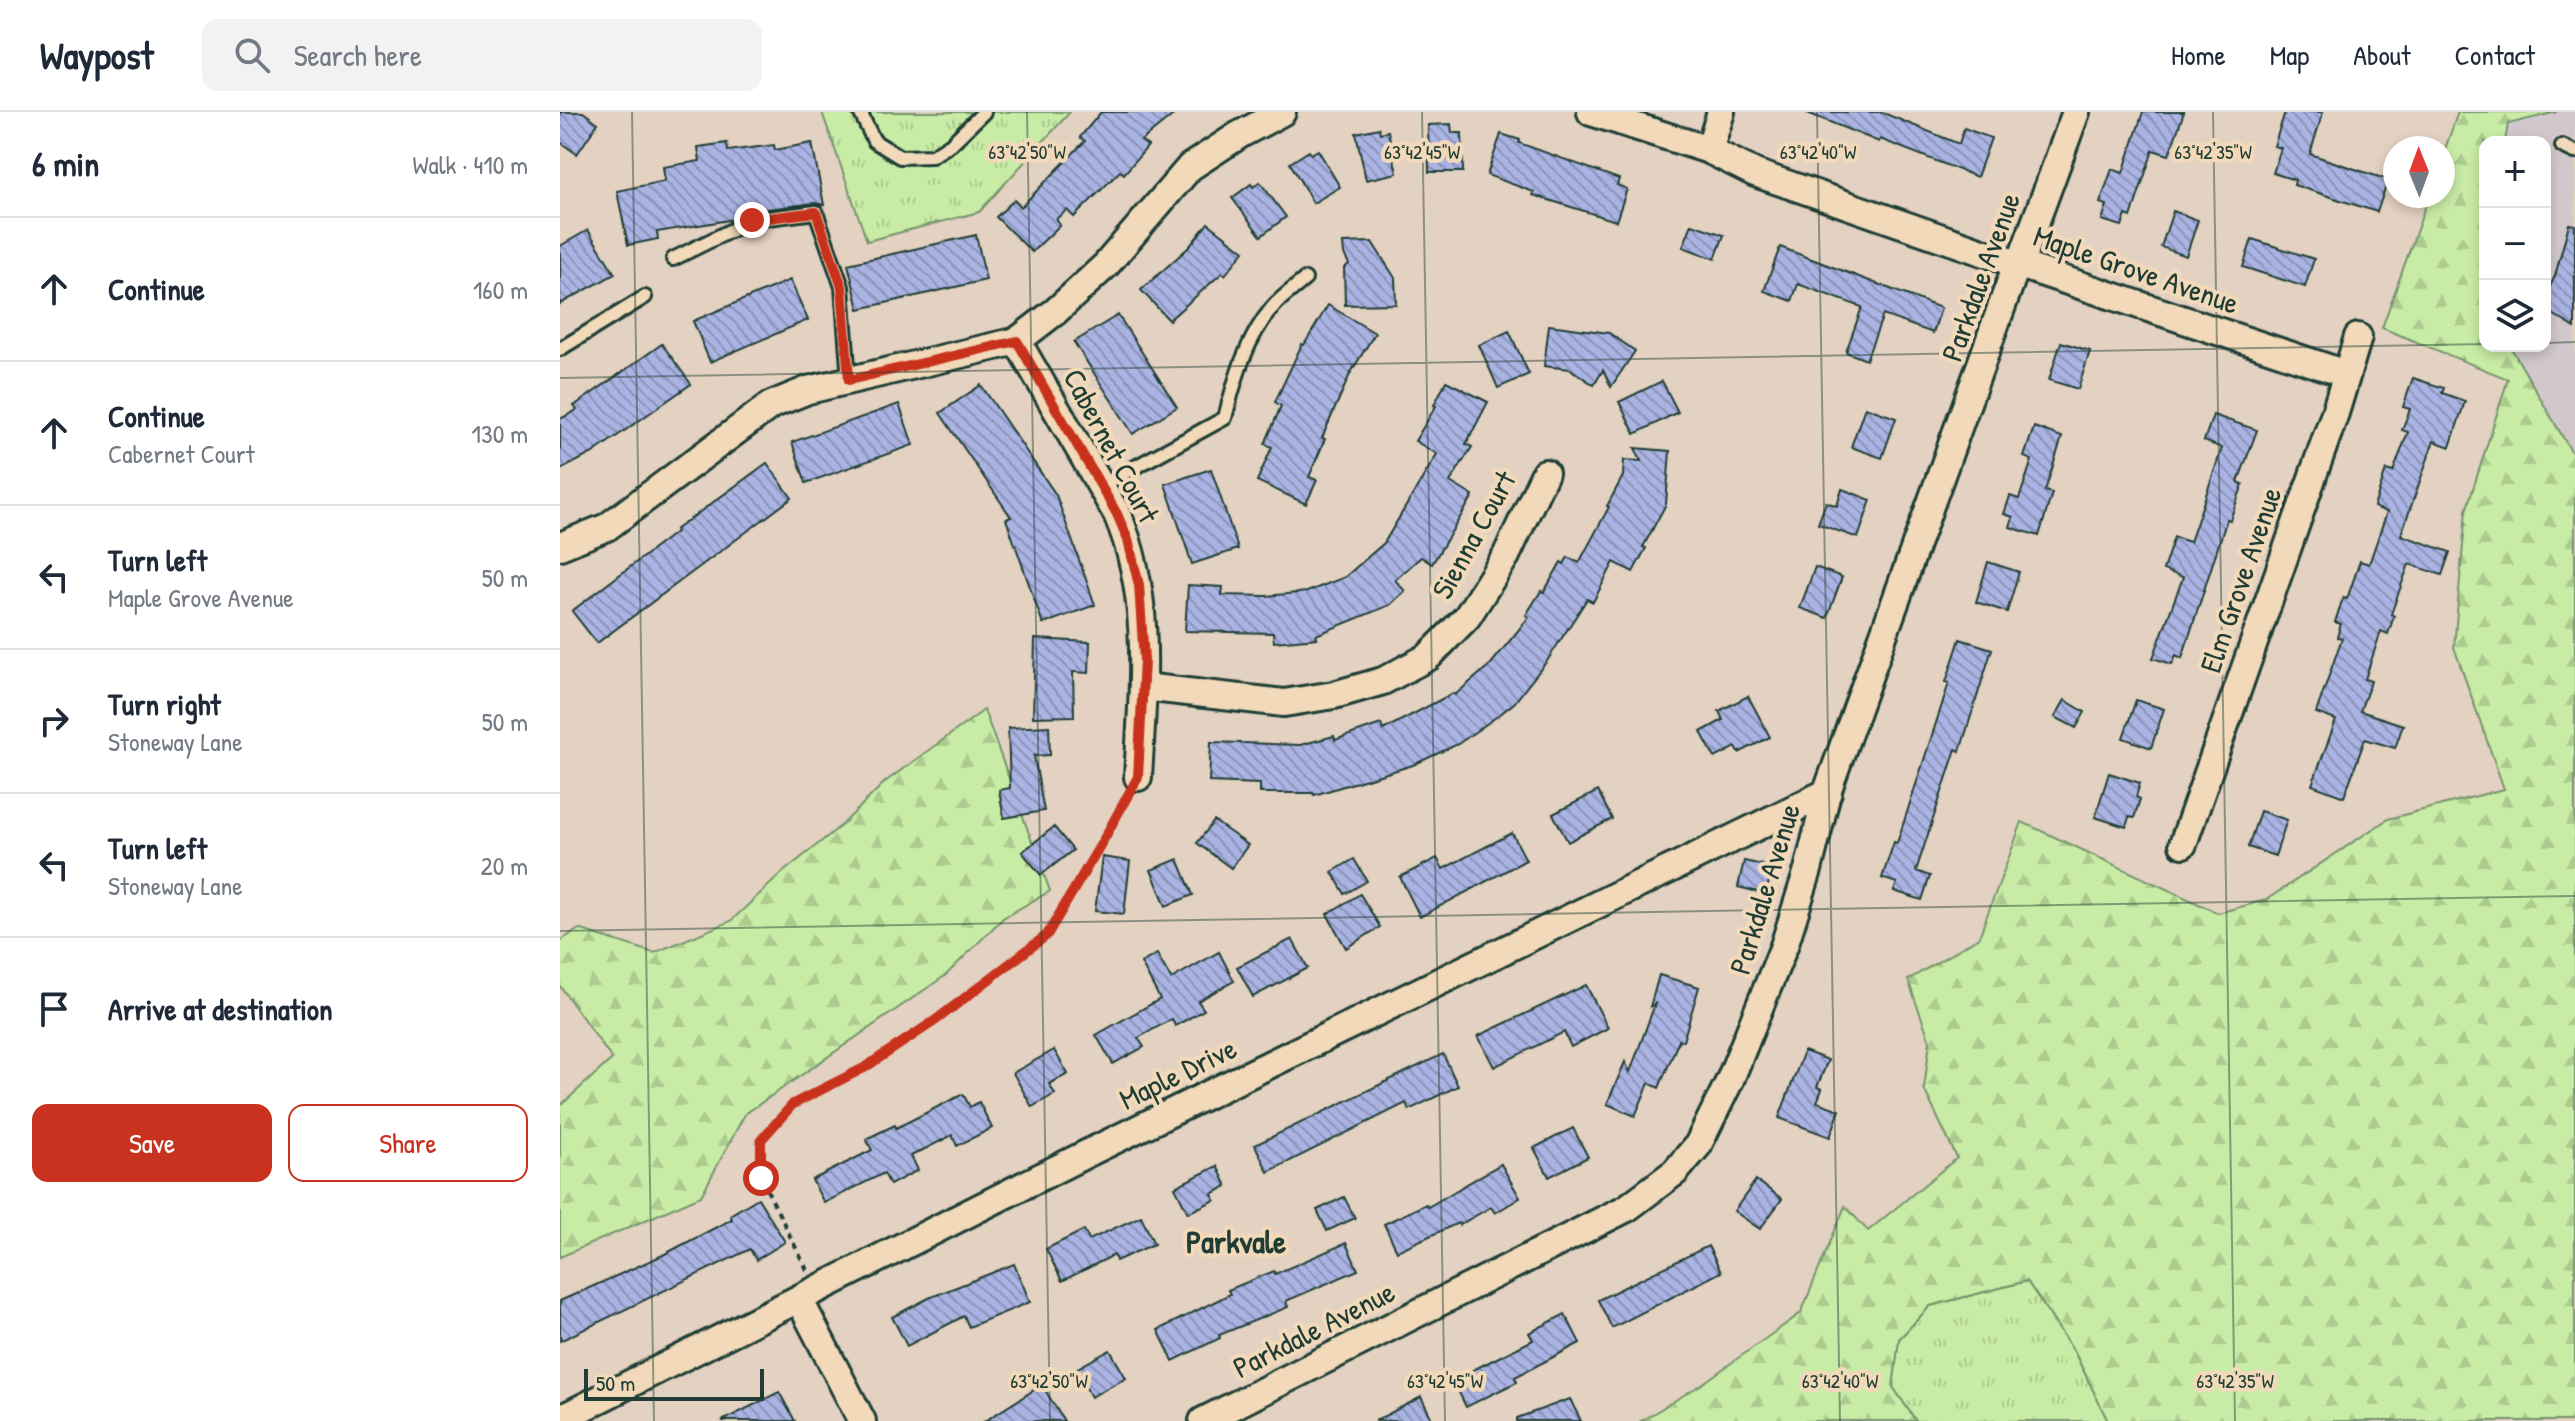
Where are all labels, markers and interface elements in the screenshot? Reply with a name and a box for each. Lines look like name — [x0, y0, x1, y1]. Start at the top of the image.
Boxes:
search box — [202, 19, 762, 91]
text: Waypost — [40, 29, 154, 81]
icon: search — [230, 33, 274, 77]
text: Search here — [294, 35, 422, 75]
text: Home — [2171, 36, 2226, 74]
text: Map — [2270, 36, 2309, 74]
text: About — [2353, 36, 2411, 74]
text: Contact — [2455, 36, 2535, 74]
north arrow — [2383, 136, 2455, 208]
map controls — [2479, 136, 2551, 352]
button: + — [2479, 136, 2551, 208]
text: 63°42'50"W — [988, 138, 1066, 165]
text: 63°42'45"W — [1384, 138, 1461, 165]
text: 63°42'40"W — [1780, 138, 1857, 165]
text: 63°42'35"W — [2174, 138, 2252, 165]
text: 6 min — [32, 141, 100, 187]
text: Walk · 410 m — [412, 147, 528, 182]
street label: Parkdale Avenue — [1931, 187, 2029, 366]
route end — [734, 202, 770, 238]
button: − — [2479, 208, 2551, 280]
street label: Maple Grove Avenue — [2029, 215, 2244, 323]
icon: ahead — [32, 267, 76, 311]
text: Continue — [108, 269, 205, 309]
text: 160 m — [473, 272, 528, 307]
button: layers — [2479, 280, 2551, 352]
street label: Cabernet Court — [1055, 361, 1170, 530]
text: Continue — [108, 396, 205, 436]
icon: ahead — [32, 411, 76, 455]
text: 130 m — [472, 416, 528, 451]
text: Cabernet Court — [108, 436, 255, 471]
street label: Sienna Court — [1422, 463, 1525, 606]
street label: Elm Grove Avenue — [2190, 482, 2290, 678]
text: Turn left — [108, 540, 207, 580]
icon: left — [32, 555, 76, 599]
text: 50 m — [482, 560, 528, 595]
text: Maple Grove Avenue — [108, 580, 294, 615]
text: Turn right — [108, 684, 221, 724]
icon: right — [32, 699, 76, 743]
text: 50 m — [482, 704, 528, 739]
text: Stoneway Lane — [108, 724, 243, 759]
street label: Parkdale Avenue — [1719, 798, 1809, 979]
text: Turn left — [108, 828, 207, 868]
icon: left — [32, 843, 76, 887]
text: 20 m — [481, 848, 528, 883]
text: Stoneway Lane — [108, 868, 243, 903]
icon: arrive — [32, 987, 76, 1031]
text: Arrive at destination — [108, 989, 333, 1029]
street label: Maple Drive — [1112, 1028, 1243, 1119]
button: Save — [32, 1104, 272, 1182]
button: Share — [288, 1104, 528, 1182]
route start — [743, 1160, 779, 1196]
district label: Parkvale — [1186, 1220, 1286, 1263]
street label: Parkdale Avenue — [1226, 1271, 1401, 1387]
scale bar — [584, 1365, 764, 1401]
text: 63°42'50"W — [1010, 1367, 1088, 1394]
text: 63°42'45"W — [1407, 1367, 1484, 1394]
text: 63°42'40"W — [1802, 1367, 1879, 1394]
text: 63°42'35"W — [2196, 1367, 2274, 1394]
text: 50 m — [596, 1368, 635, 1398]

